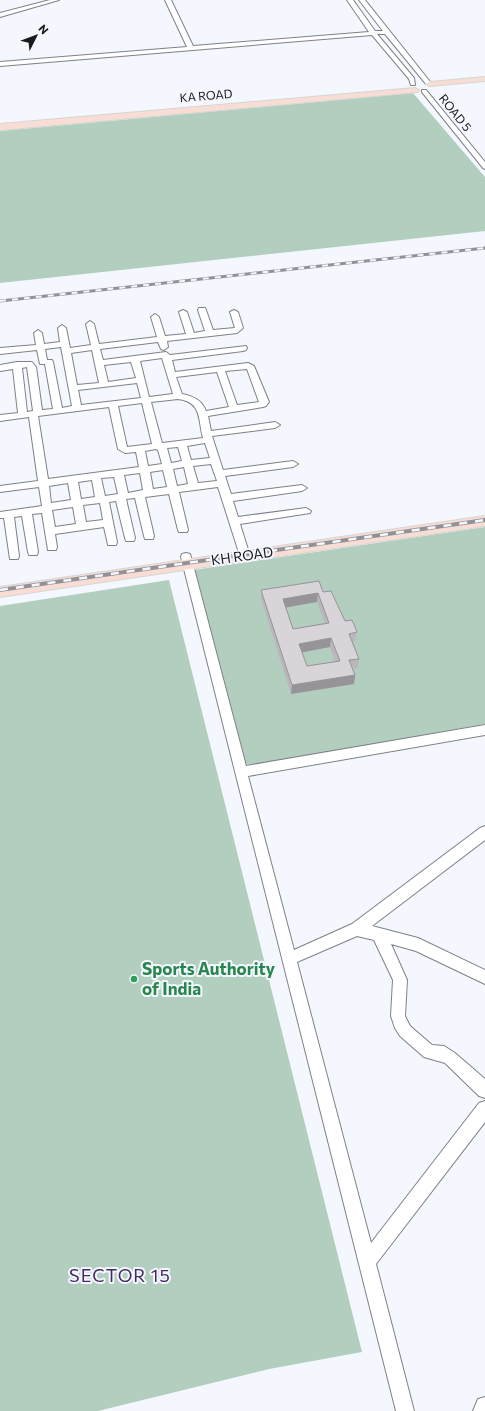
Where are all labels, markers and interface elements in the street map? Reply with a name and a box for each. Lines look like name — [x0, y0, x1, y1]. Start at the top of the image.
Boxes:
north arrow — [16, 16, 56, 56]
text: N — [36, 22, 51, 36]
street label: KA ROAD — [179, 86, 233, 104]
street label: ROAD 5 — [437, 91, 475, 134]
street label: KH ROAD — [210, 543, 274, 568]
place label: Sports Authority of India — [142, 958, 276, 999]
marker: Sports Authority of India — [129, 974, 139, 984]
district label: SECTOR 15 — [69, 1264, 171, 1286]

